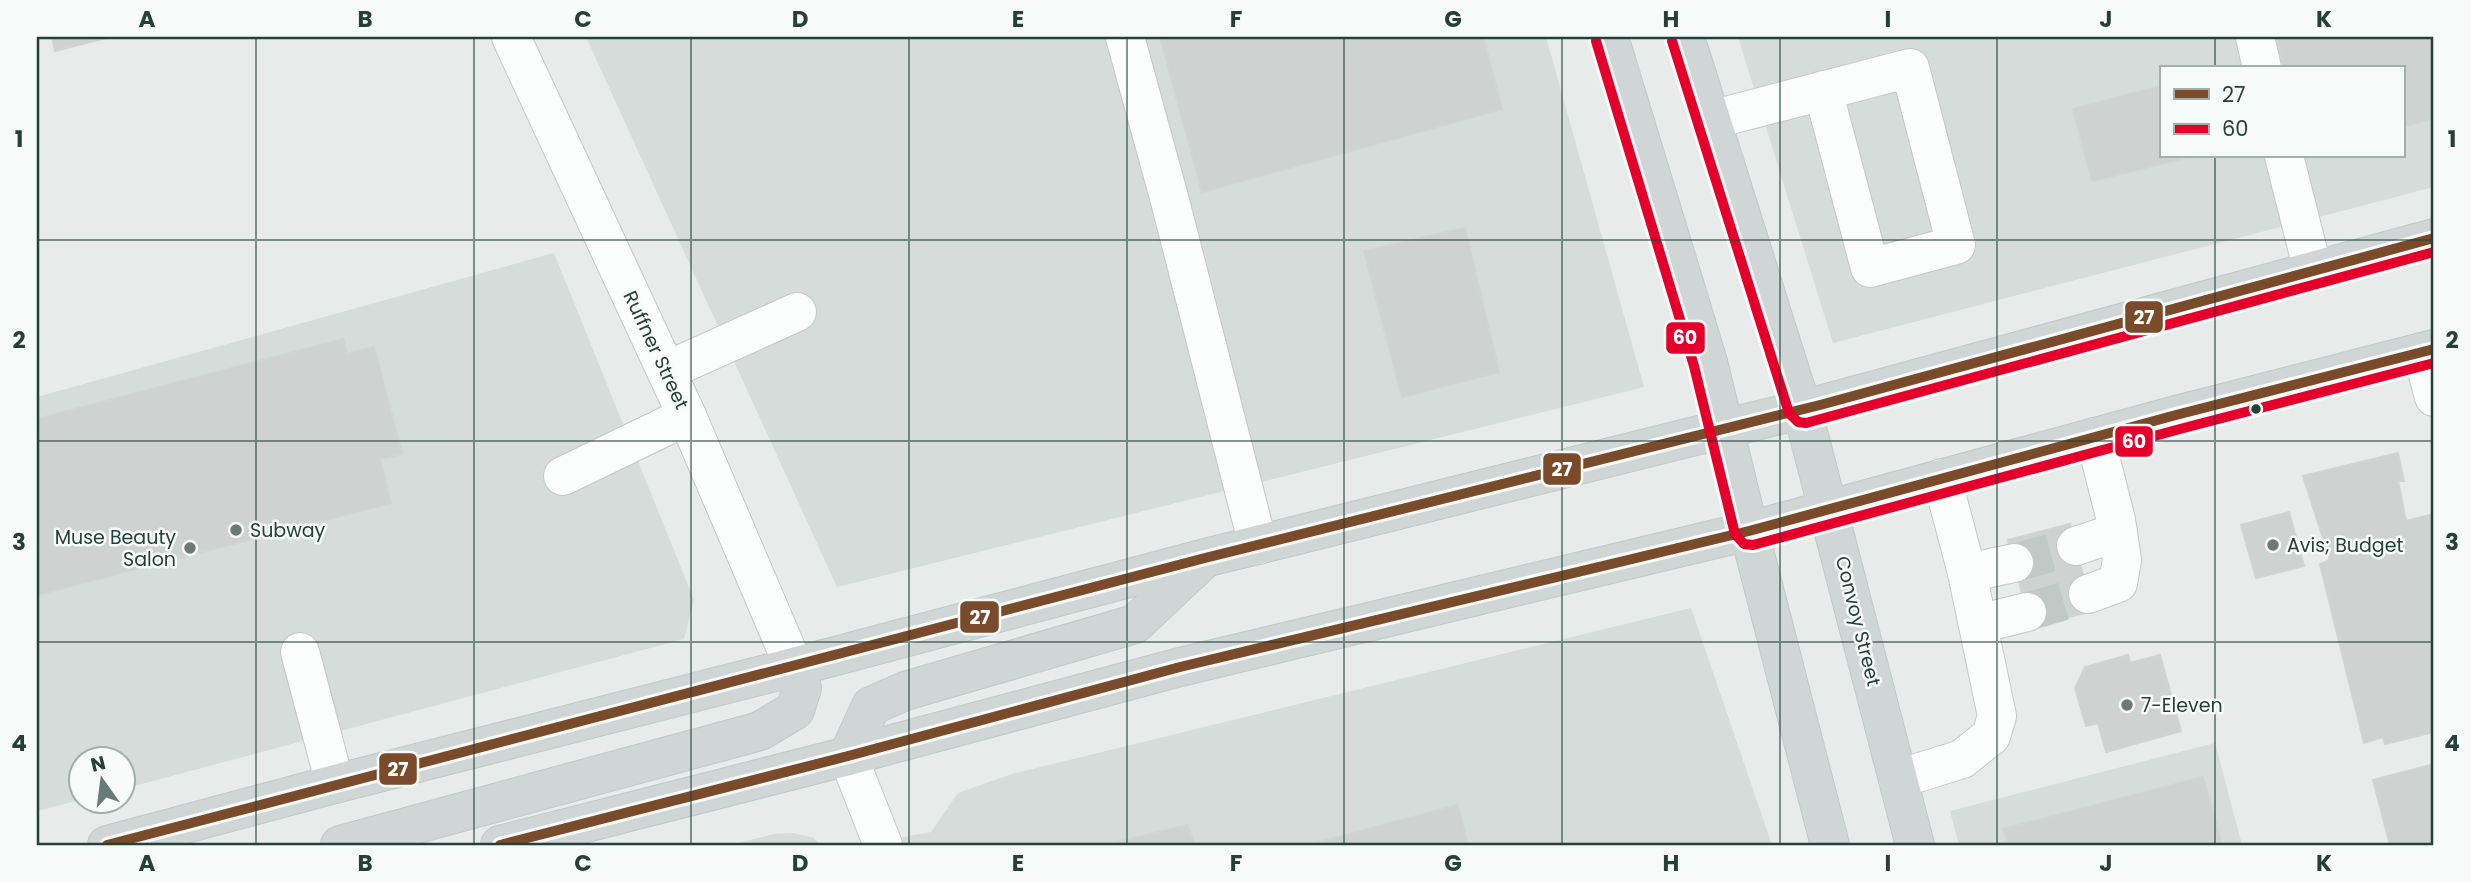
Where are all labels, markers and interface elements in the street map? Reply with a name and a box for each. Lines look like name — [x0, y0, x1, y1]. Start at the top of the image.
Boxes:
text: A — [139, 3, 156, 35]
text: B — [357, 3, 373, 35]
text: C — [574, 3, 592, 35]
text: D — [792, 3, 808, 35]
text: E — [1012, 3, 1024, 35]
text: F — [1230, 3, 1242, 35]
text: G — [1444, 3, 1462, 35]
text: H — [1663, 3, 1679, 35]
text: I — [1885, 3, 1891, 35]
text: J — [2099, 3, 2113, 35]
text: K — [2316, 3, 2332, 35]
legend — [2160, 66, 2404, 158]
text: 27 — [2222, 80, 2246, 109]
text: 60 — [2222, 114, 2249, 143]
text: 1 — [15, 123, 23, 155]
text: 1 — [2448, 123, 2456, 155]
street label: Ruffner Street — [617, 286, 695, 414]
line badge: 27 — [2124, 300, 2164, 334]
text: 27 — [2133, 304, 2155, 331]
line badge: 60 — [1665, 321, 1706, 355]
text: 2 — [12, 324, 26, 356]
text: 60 — [1673, 324, 1697, 351]
text: 2 — [2445, 324, 2459, 356]
unlabelled marker — [2249, 402, 2263, 416]
line badge: 60 — [2114, 425, 2154, 458]
text: 60 — [2122, 428, 2146, 455]
line badge: 27 — [1542, 452, 1582, 486]
text: 27 — [1551, 456, 1573, 483]
place label: Subway — [250, 517, 326, 544]
marker: Subway — [228, 522, 244, 538]
place label: Muse Beauty Salon — [55, 524, 176, 573]
text: 3 — [12, 526, 26, 558]
text: 3 — [2445, 526, 2459, 558]
place label: Avis; Budget — [2287, 532, 2403, 559]
marker: Avis; Budget — [2265, 537, 2281, 553]
marker: Muse Beauty Salon — [182, 540, 198, 556]
street label: Convoy Street — [1829, 553, 1887, 689]
line badge: 27 — [959, 600, 1000, 634]
text: 27 — [969, 604, 991, 631]
place label: 7-Eleven — [2141, 692, 2223, 719]
marker: 7-Eleven — [2119, 697, 2135, 713]
text: 4 — [11, 727, 27, 759]
text: 4 — [2444, 727, 2460, 759]
north arrow — [66, 746, 136, 816]
text: N — [88, 749, 108, 779]
line badge: 27 — [378, 752, 418, 786]
text: 27 — [387, 756, 409, 783]
text: A — [139, 847, 156, 879]
text: B — [357, 847, 373, 879]
text: C — [574, 847, 592, 879]
text: D — [792, 847, 808, 879]
text: E — [1012, 847, 1024, 879]
text: F — [1230, 847, 1242, 879]
text: G — [1444, 847, 1462, 879]
text: H — [1663, 847, 1679, 879]
text: I — [1885, 847, 1891, 879]
text: J — [2099, 847, 2113, 879]
text: K — [2316, 847, 2332, 879]

